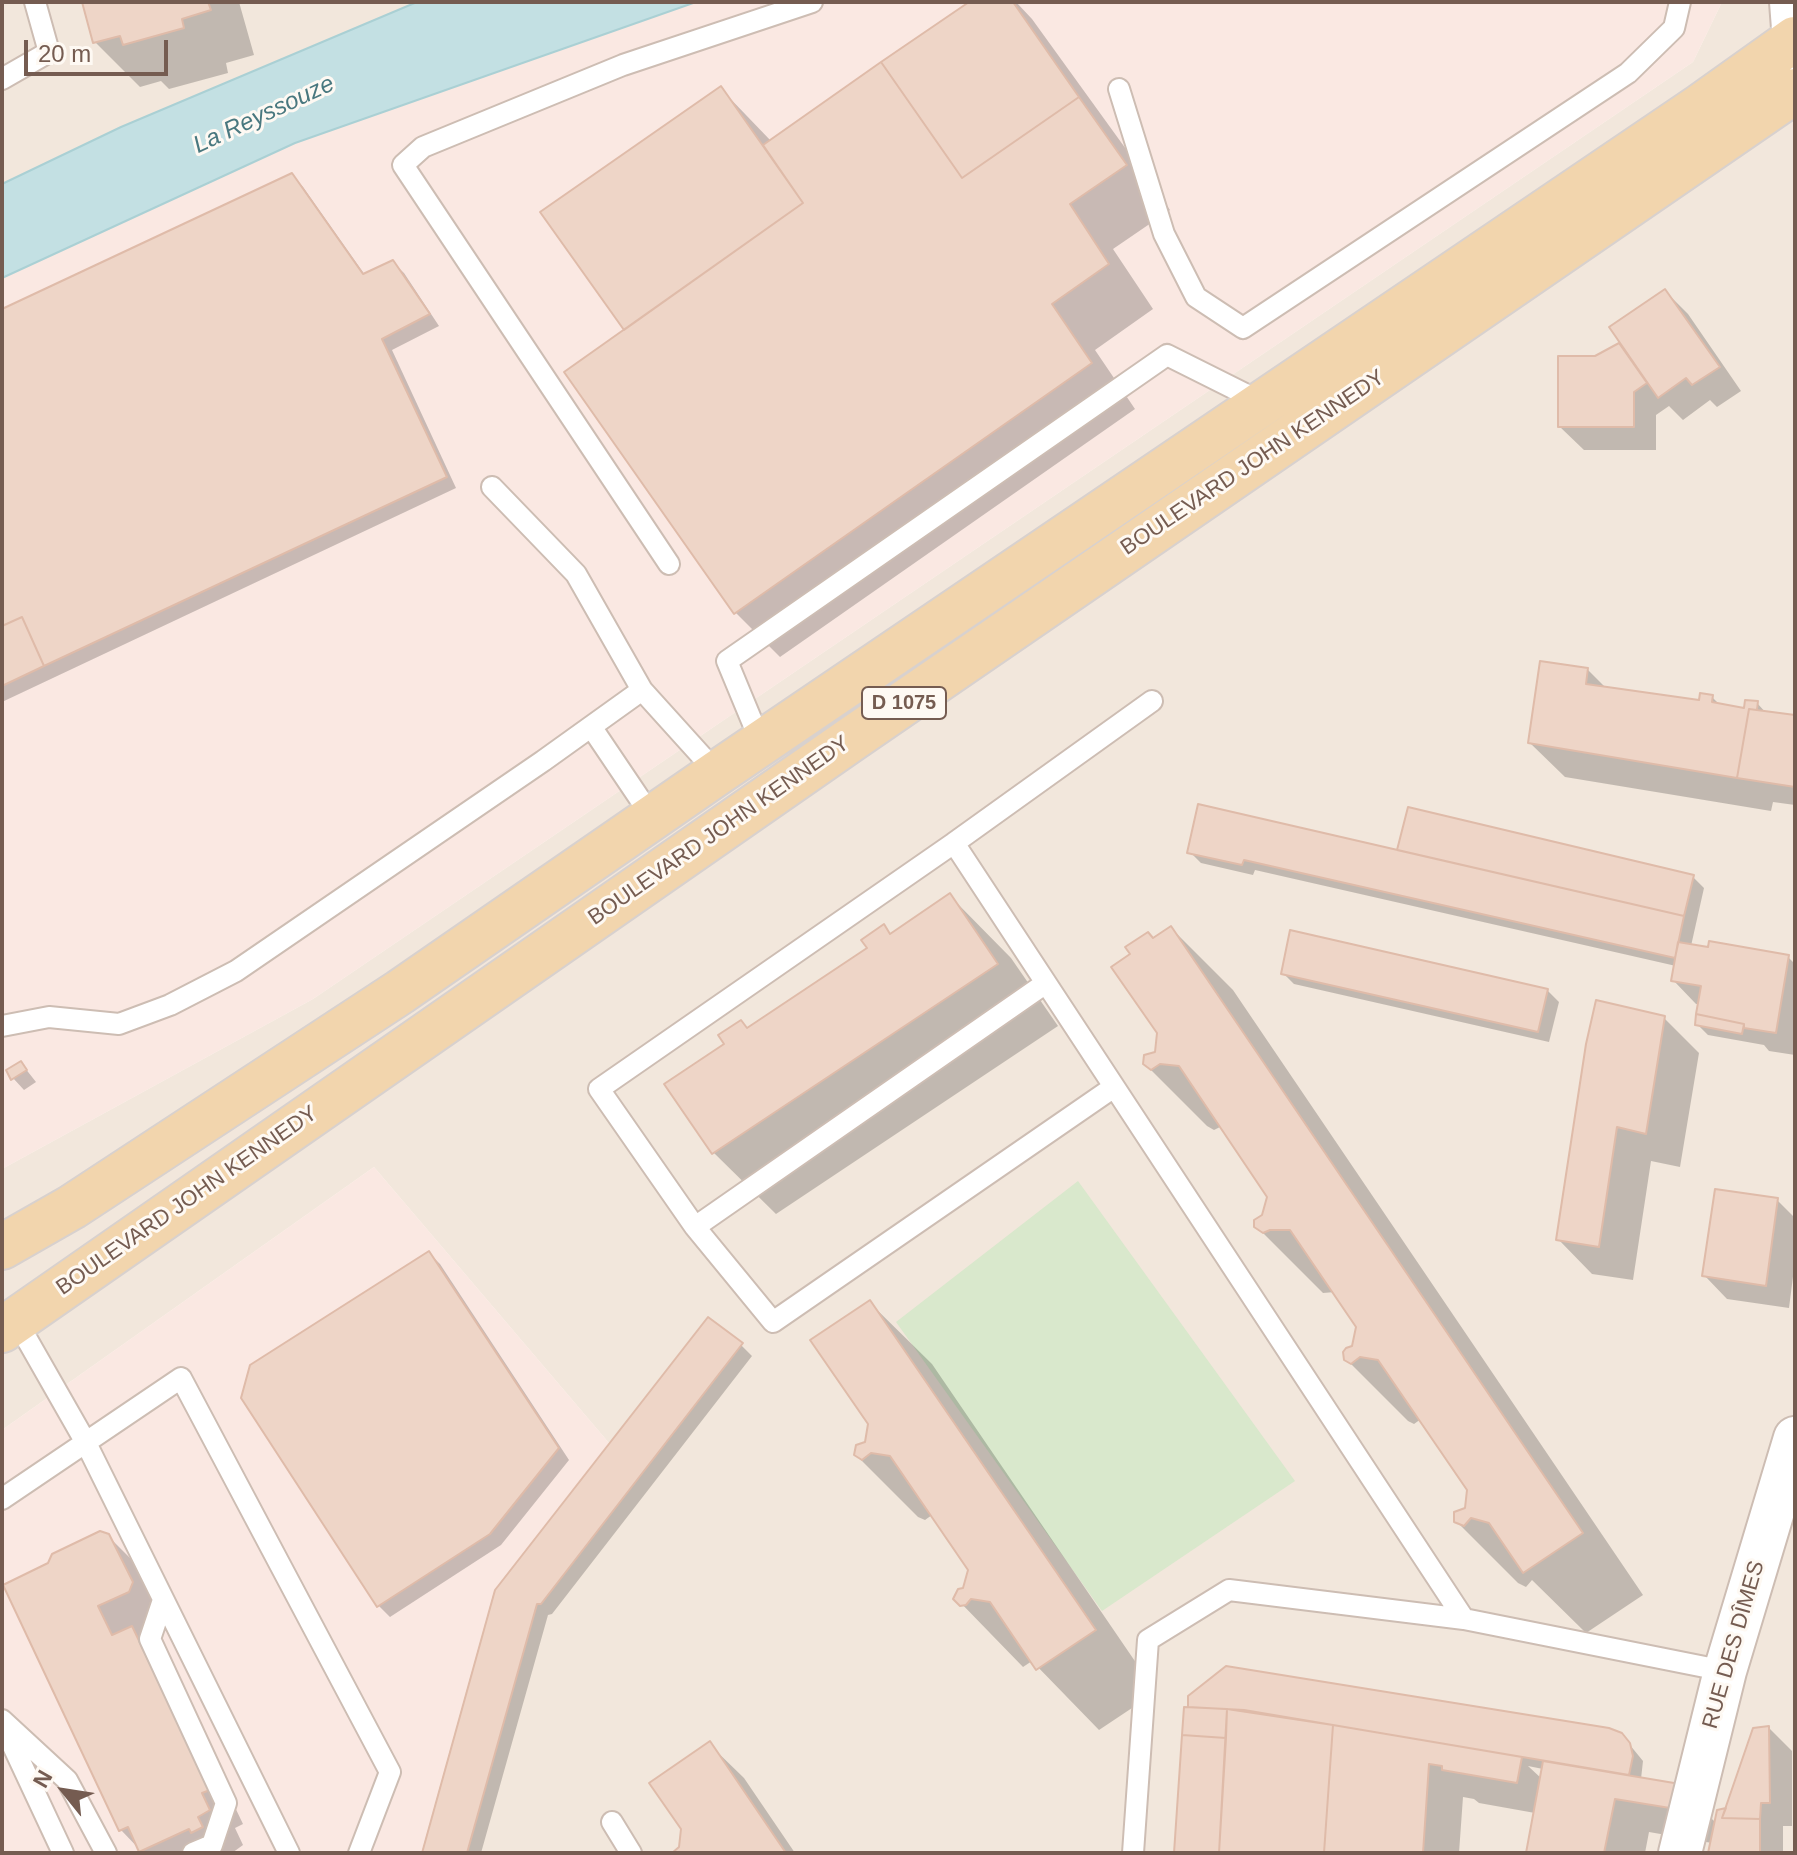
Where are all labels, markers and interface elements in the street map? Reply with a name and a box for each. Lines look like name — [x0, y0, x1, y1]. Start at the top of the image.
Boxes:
scale bar — [28, 24, 172, 74]
text: 20 m — [38, 40, 91, 67]
water label: La Reyssouze — [189, 70, 339, 160]
street label: BOULEVARD JOHN KENNEDY — [1116, 365, 1390, 561]
road number: D 1075 — [862, 687, 946, 719]
street label: BOULEVARD JOHN KENNEDY — [583, 731, 855, 931]
street label: BOULEVARD JOHN KENNEDY — [51, 1101, 323, 1301]
street label: RUE DES DÎMES — [1697, 1558, 1771, 1732]
north arrow — [24, 1751, 104, 1831]
text: N — [28, 1766, 58, 1792]

